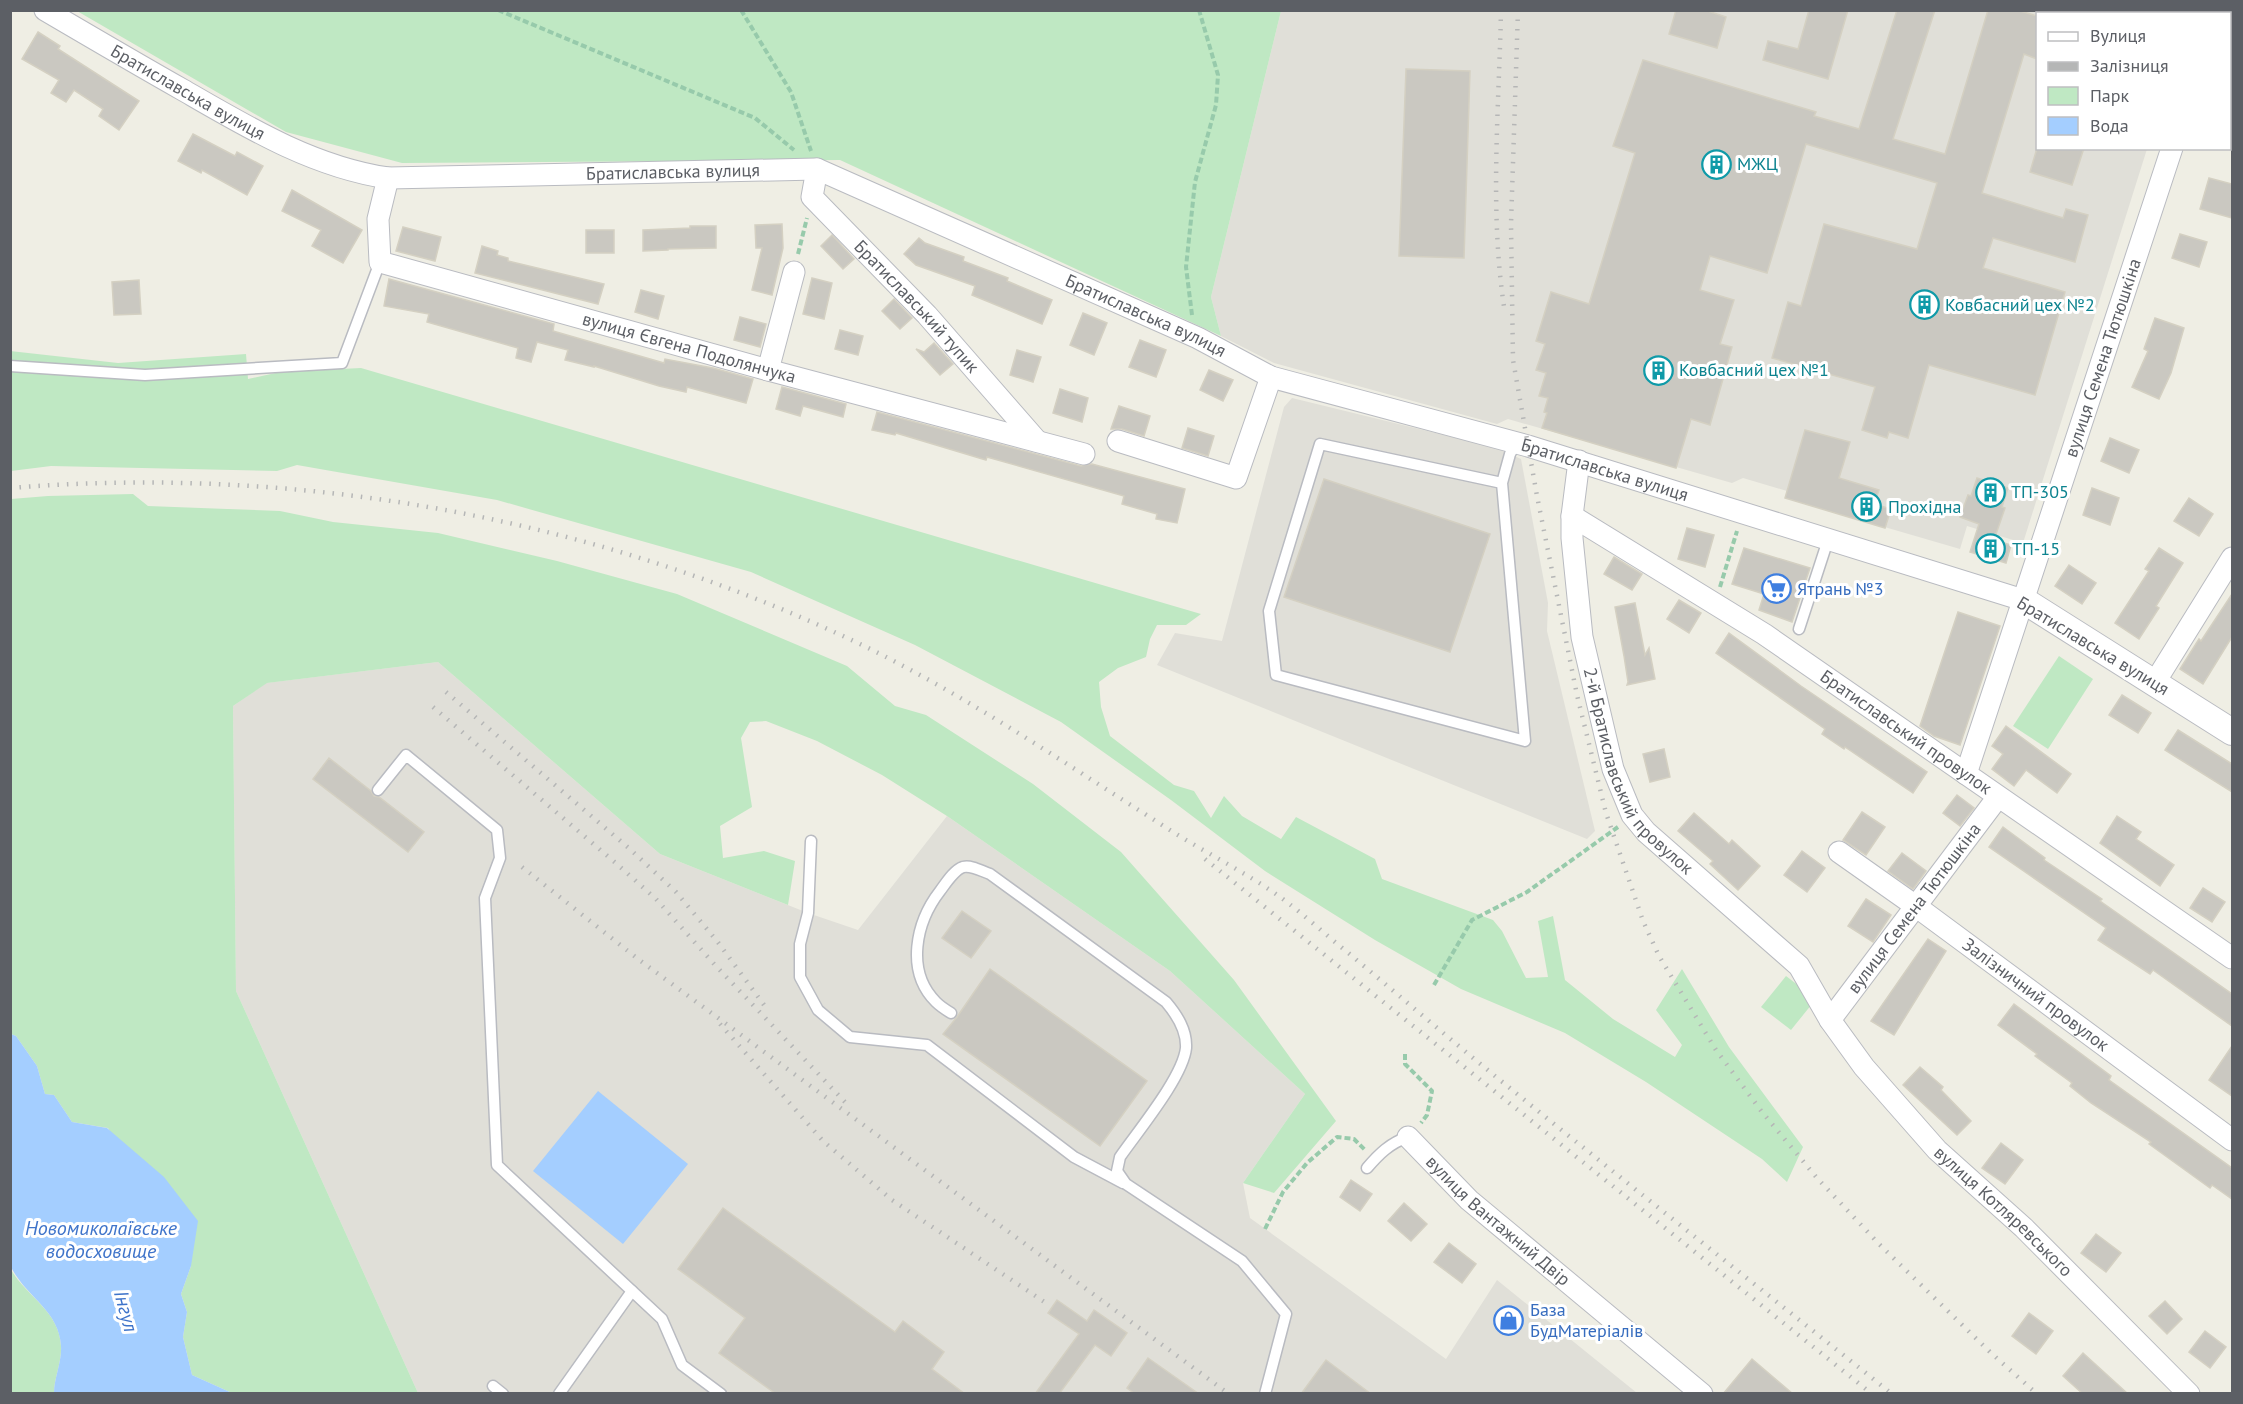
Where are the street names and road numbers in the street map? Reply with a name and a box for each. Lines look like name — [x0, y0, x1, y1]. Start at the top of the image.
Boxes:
street label: Братиславська вулиця — [107, 39, 269, 145]
street label: Братиславська вулиця — [586, 158, 760, 185]
street label: Братиславський тупик — [849, 235, 985, 378]
street label: вулиця Семена Тютюшкіна — [2059, 255, 2146, 460]
street label: Братиславська вулиця — [1062, 269, 1230, 362]
street label: вулиця Євгена Подолянчука — [580, 307, 798, 388]
street label: Братиславська вулиця — [1519, 433, 1691, 506]
street label: Братиславська вулиця — [2013, 591, 2174, 700]
street label: Братиславський провулок — [1816, 664, 1997, 800]
street label: 2-й Братиславський провулок — [1579, 665, 1699, 879]
street label: вулиця Семена Тютюшкіна — [1842, 818, 1986, 998]
street label: Залізничний провулок — [1958, 933, 2114, 1056]
street label: вулиця Котляревського — [1930, 1141, 2078, 1281]
street label: вулиця Вантажний Двір — [1421, 1150, 1575, 1290]

